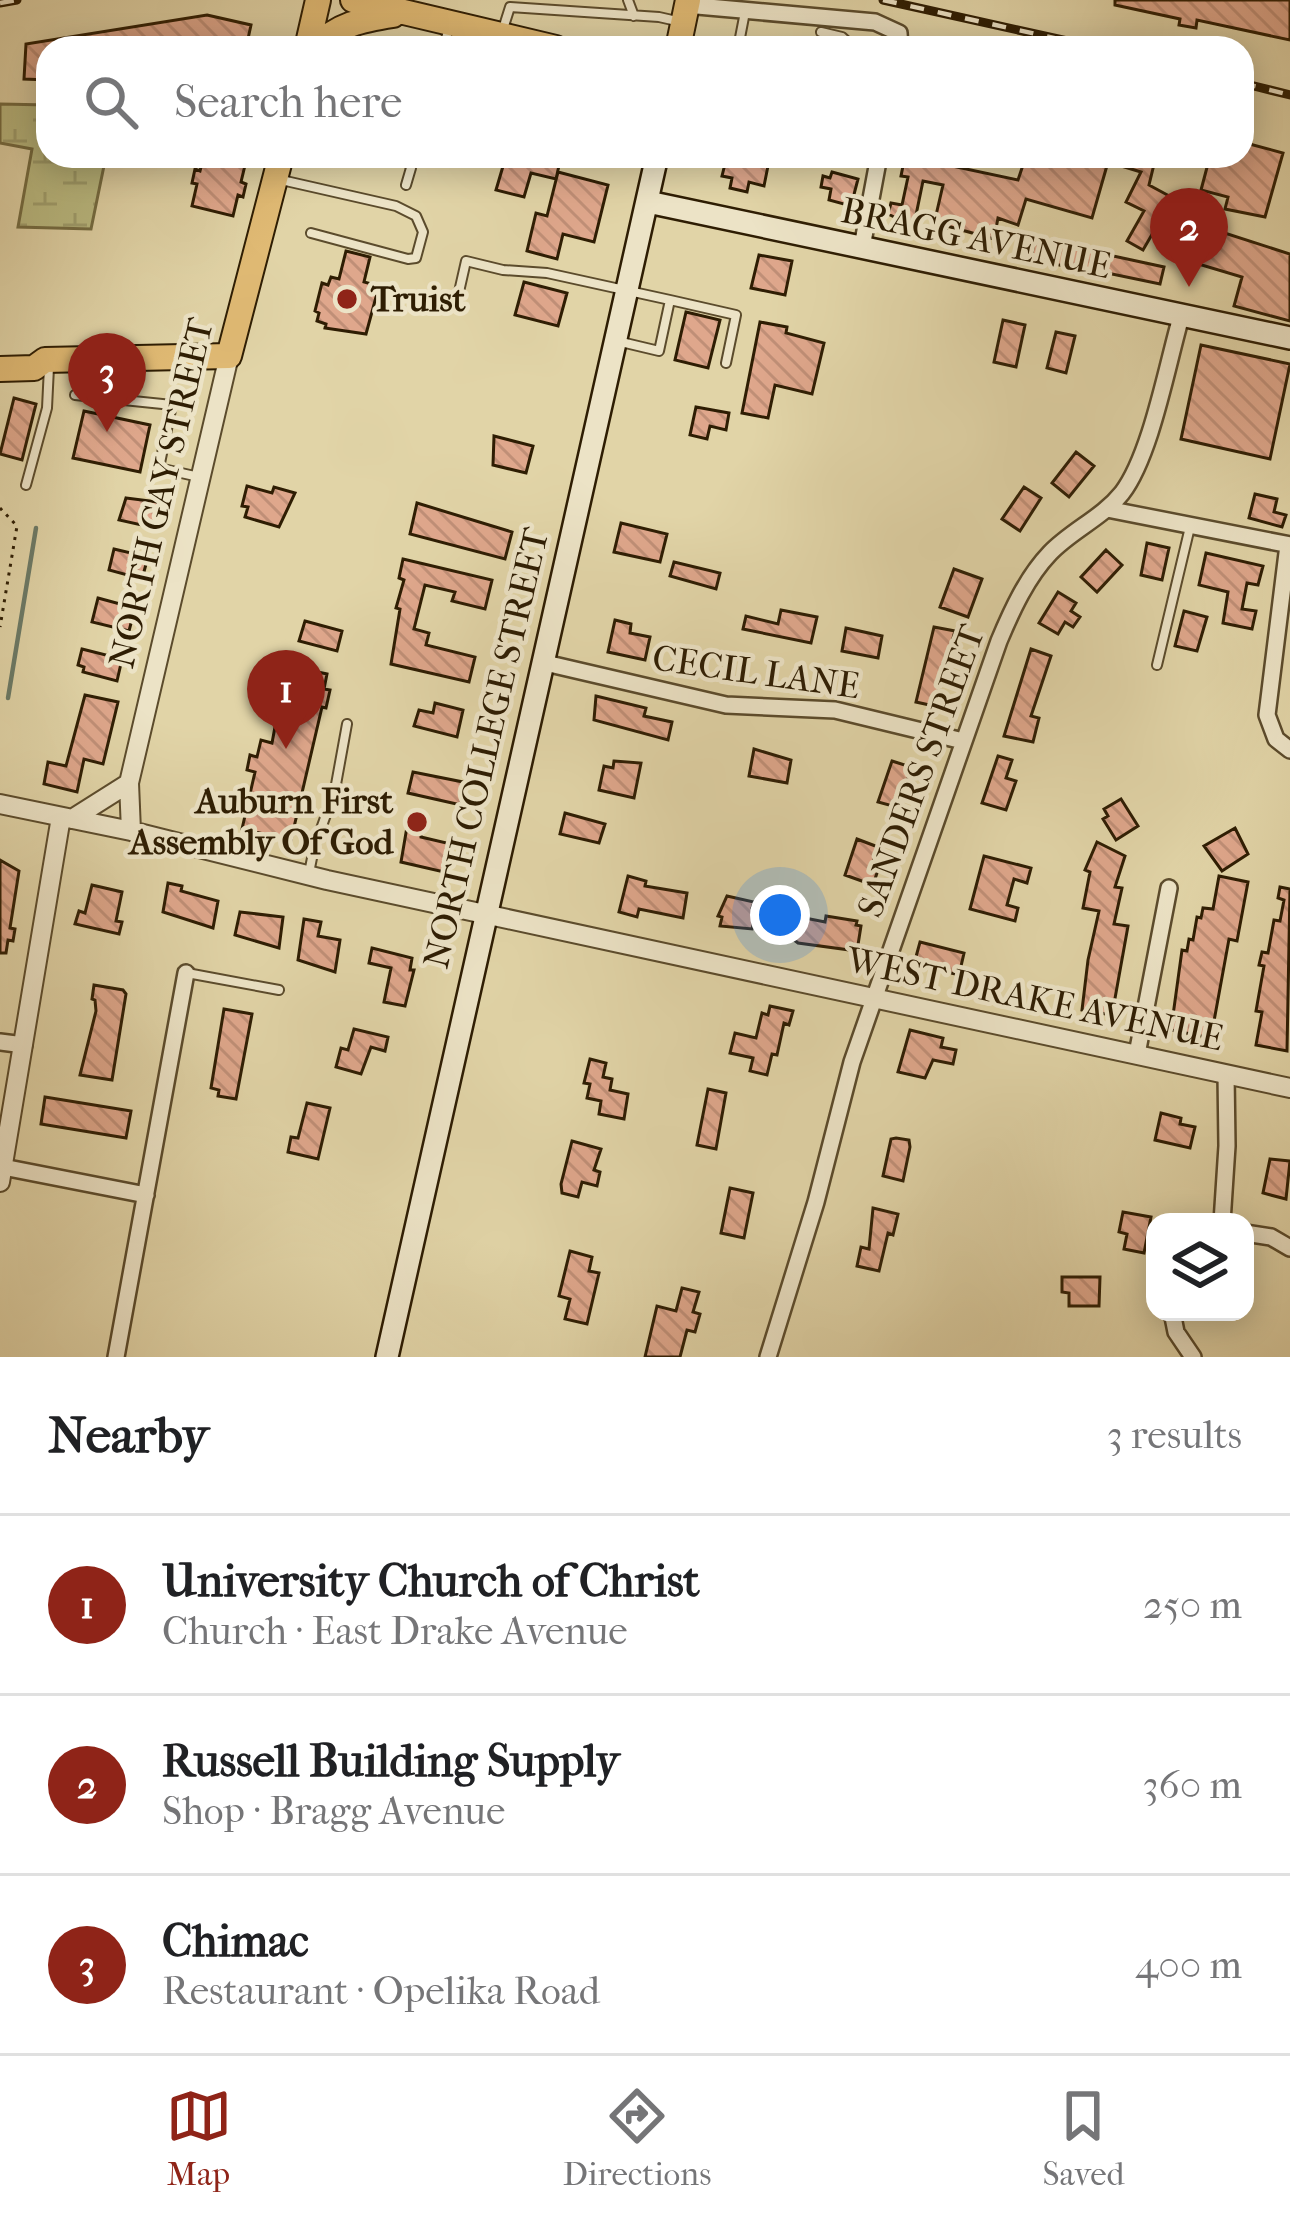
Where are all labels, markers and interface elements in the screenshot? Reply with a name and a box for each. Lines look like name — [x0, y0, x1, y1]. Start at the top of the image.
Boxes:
search box — [36, 36, 1254, 168]
icon: search — [78, 69, 144, 135]
text: Search here — [174, 76, 402, 129]
pin: 2 — [1150, 188, 1228, 287]
street label: BRAGG AVENUE — [837, 189, 1115, 287]
place label: Truist — [370, 278, 467, 320]
marker: Truist — [334, 286, 360, 312]
street label: NORTH GAY STREET — [100, 313, 222, 672]
pin: 3 — [68, 333, 146, 432]
street label: NORTH COLLEGE STREET — [415, 523, 557, 972]
street label: SANDERS STREET — [849, 619, 994, 923]
street label: CECIL LANE — [650, 637, 862, 707]
pin: 1 — [247, 650, 325, 749]
place label: Auburn First Assembly Of God — [127, 780, 394, 863]
marker: Auburn First Assembly Of God — [404, 809, 430, 835]
your location — [750, 885, 810, 945]
street label: WEST DRAKE AVENUE — [842, 938, 1227, 1059]
map controls — [1146, 1213, 1254, 1321]
button: layers — [1146, 1213, 1254, 1321]
text: Nearby — [48, 1405, 209, 1465]
text: 3 results — [1107, 1412, 1242, 1458]
text: University Church of Christ — [162, 1555, 700, 1608]
text: 1 — [80, 1582, 94, 1628]
text: 250 m — [1143, 1582, 1242, 1628]
text: Church · East Drake Avenue — [162, 1608, 628, 1654]
text: Russell Building Supply — [162, 1735, 619, 1788]
text: 2 — [77, 1762, 97, 1808]
text: 360 m — [1143, 1762, 1242, 1808]
text: Shop · Bragg Avenue — [162, 1788, 505, 1834]
text: Chimac — [162, 1915, 309, 1968]
text: 3 — [79, 1942, 95, 1988]
text: 400 m — [1135, 1942, 1242, 1988]
text: Restaurant · Opelika Road — [162, 1968, 600, 2014]
tab: Map — [166, 2083, 232, 2194]
tab: Directions — [563, 2083, 711, 2194]
tab: Saved — [1043, 2083, 1124, 2194]

